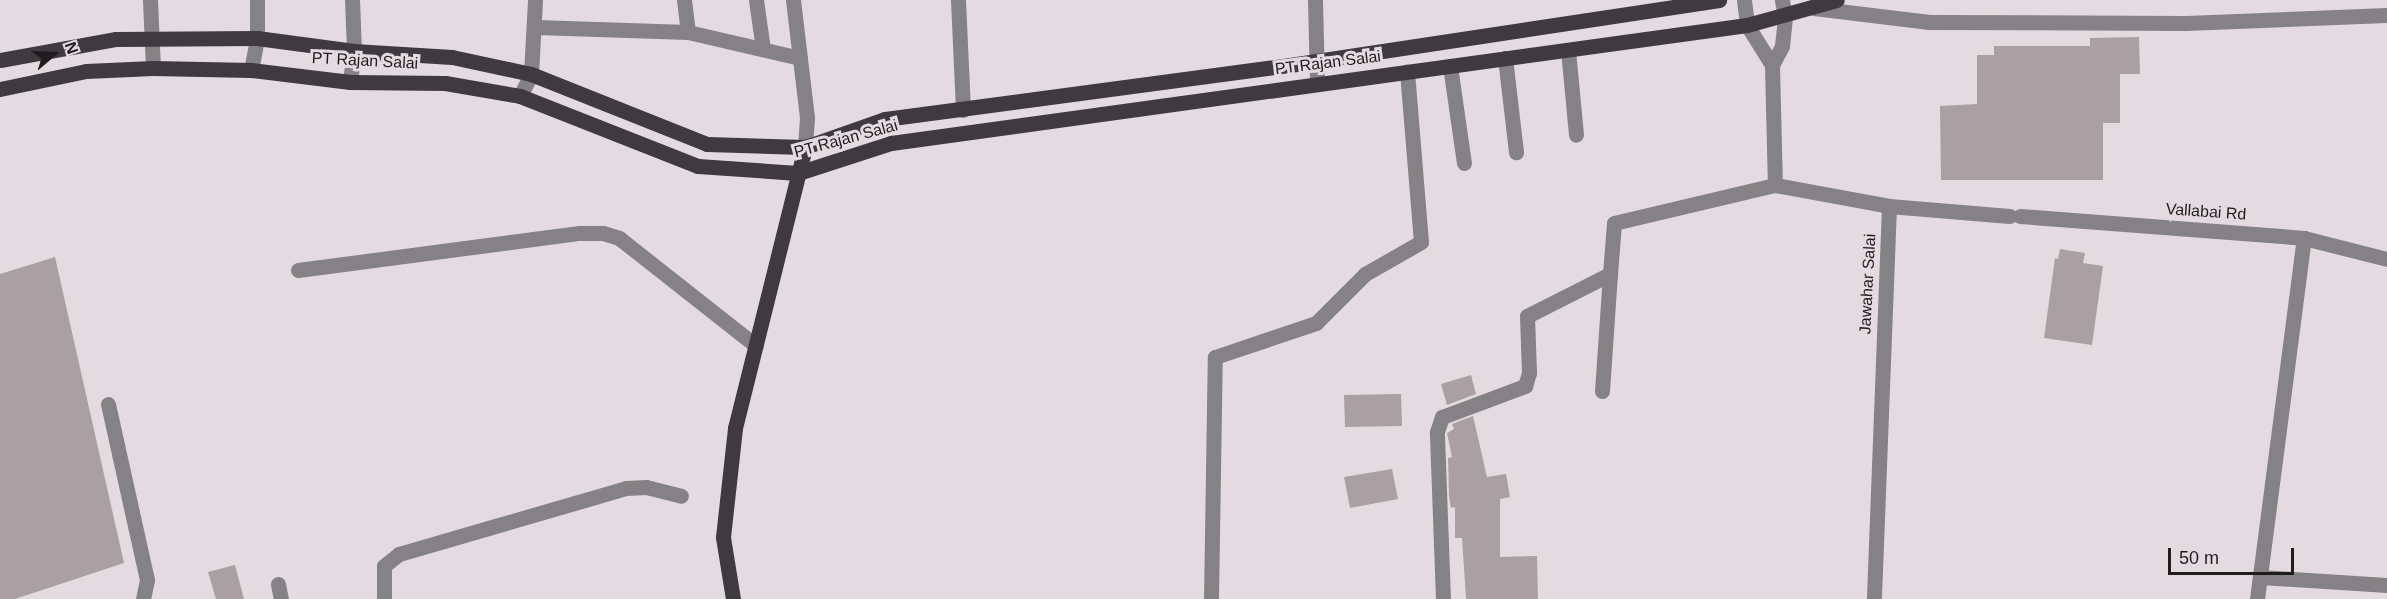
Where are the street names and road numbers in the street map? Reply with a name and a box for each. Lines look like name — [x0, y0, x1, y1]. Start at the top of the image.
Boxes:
street label: PT Rajan Salai — [1274, 47, 1382, 79]
street label: PT Rajan Salai — [311, 49, 419, 73]
street label: PT Rajan Salai — [792, 116, 900, 162]
street label: Vallabai Rd — [2165, 200, 2247, 224]
street label: Jawahar Salai — [1856, 233, 1880, 335]

